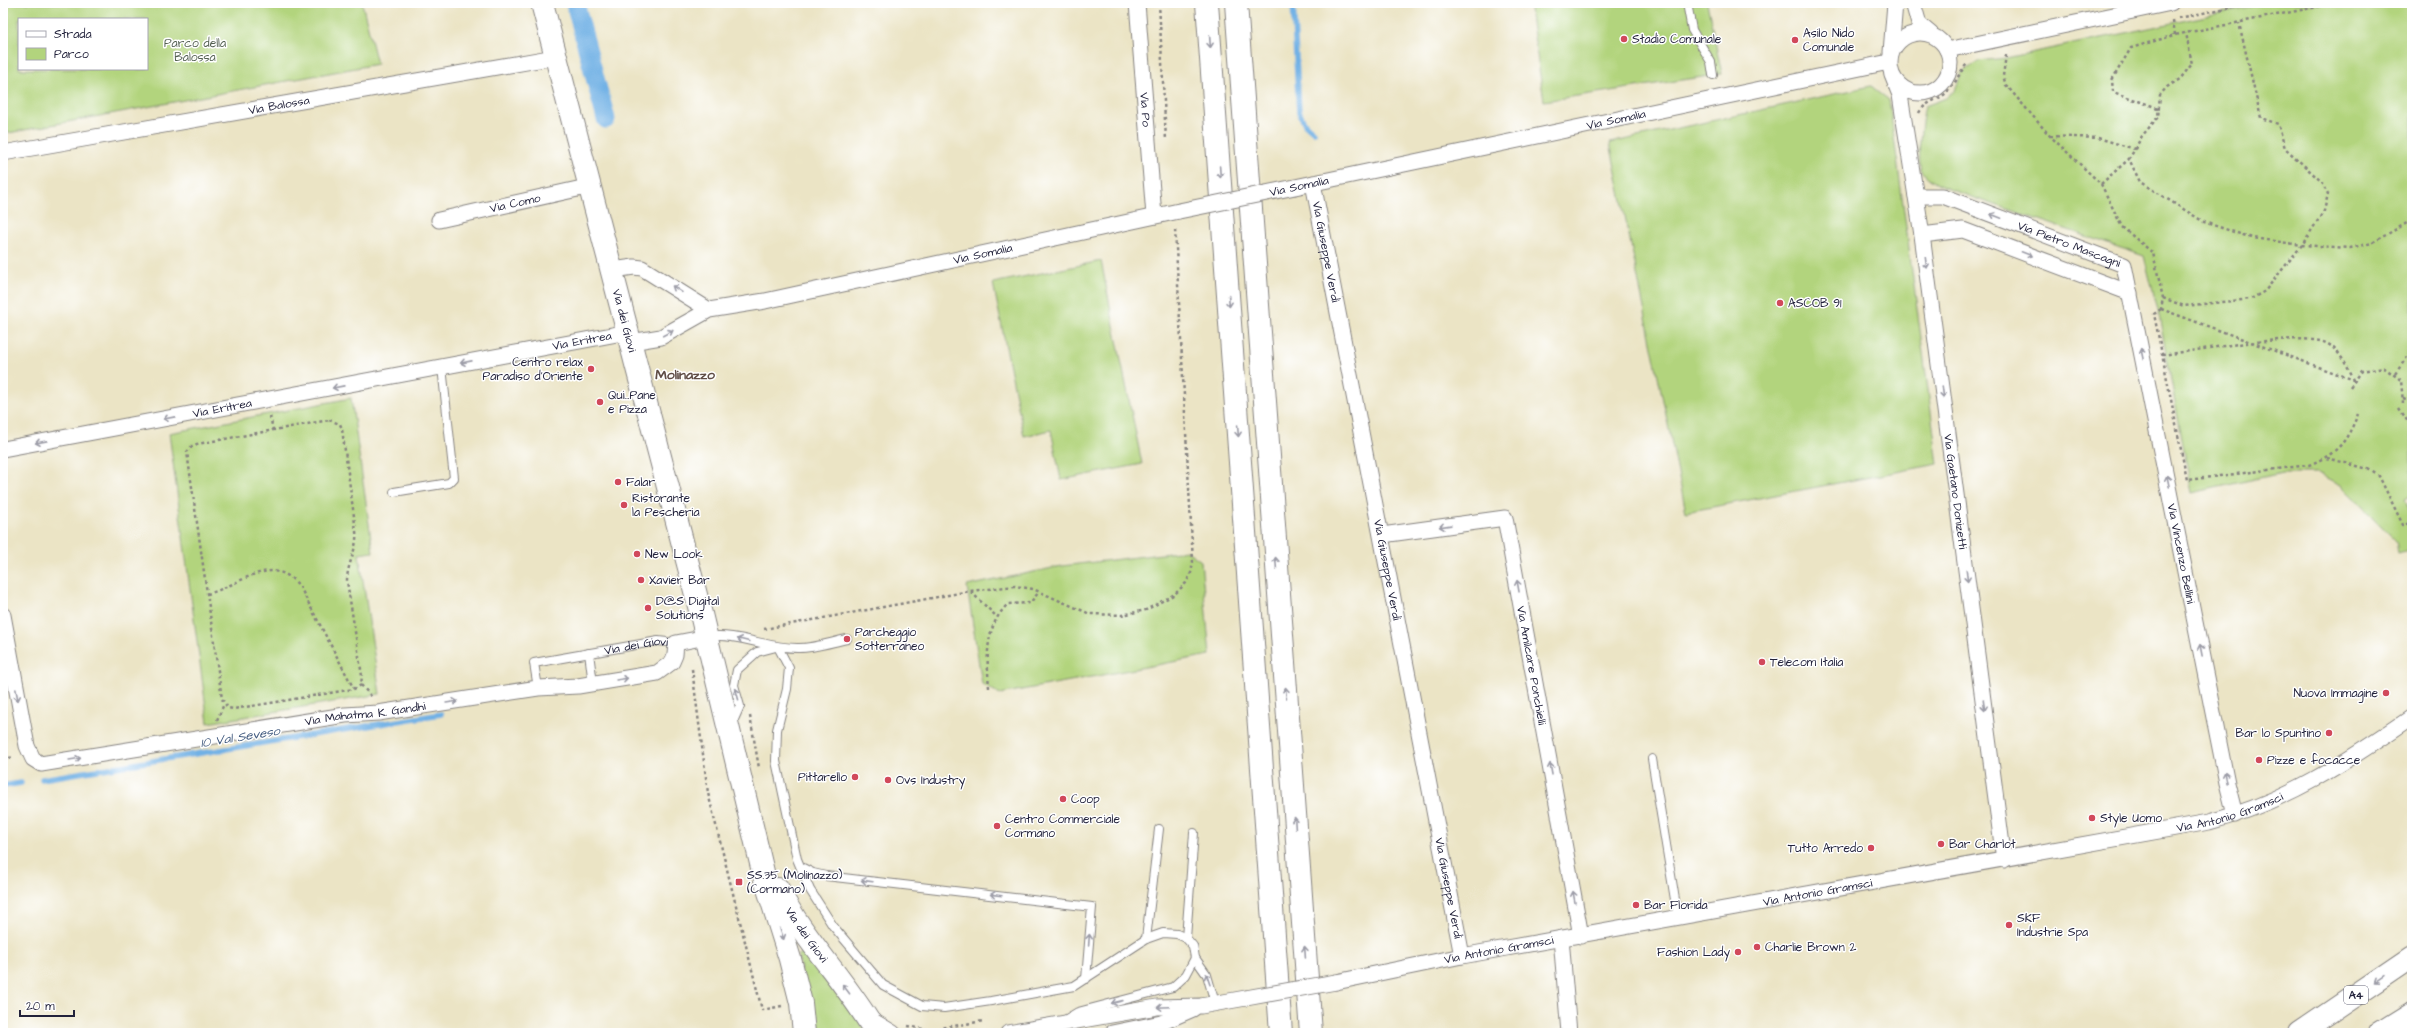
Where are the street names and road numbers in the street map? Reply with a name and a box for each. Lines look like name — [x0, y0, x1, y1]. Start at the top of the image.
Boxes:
street label: Via Balossa — [247, 92, 311, 119]
street label: Via Po — [1135, 92, 1155, 128]
street label: Via Somalia — [1585, 105, 1647, 134]
street label: Via Somalia — [1268, 172, 1330, 201]
street label: Via Como — [488, 189, 543, 217]
street label: Via Giuseppe Verdi — [1308, 200, 1344, 304]
street label: Via Pietro Mascagni — [2015, 217, 2123, 272]
street label: Via Somalia — [952, 239, 1014, 269]
street label: Via dei Giovi — [608, 287, 641, 354]
street label: Via Eritrea — [551, 327, 613, 355]
street label: Via Eritrea — [191, 395, 253, 422]
street label: Via Gaetano Donizetti — [1939, 433, 1971, 550]
street label: Via Vincenzo Bellini — [2163, 502, 2199, 605]
street label: Via Giuseppe Verdi — [1369, 518, 1405, 622]
street label: Via Amilcare Ponchielli — [1512, 605, 1550, 727]
street label: Via dei Giovi — [603, 633, 669, 659]
street label: Via Mahatma K. Gandhi — [304, 698, 427, 730]
street label: Via Antonio Gramsci — [2175, 788, 2286, 837]
street label: Via Giuseppe Verdi — [1430, 836, 1466, 940]
street label: Via Antonio Gramsci — [1762, 875, 1874, 911]
street label: Via dei Giovi — [781, 904, 832, 966]
street label: Via Antonio Gramsci — [1443, 932, 1555, 968]
road number: A4 — [2344, 986, 2368, 1004]

